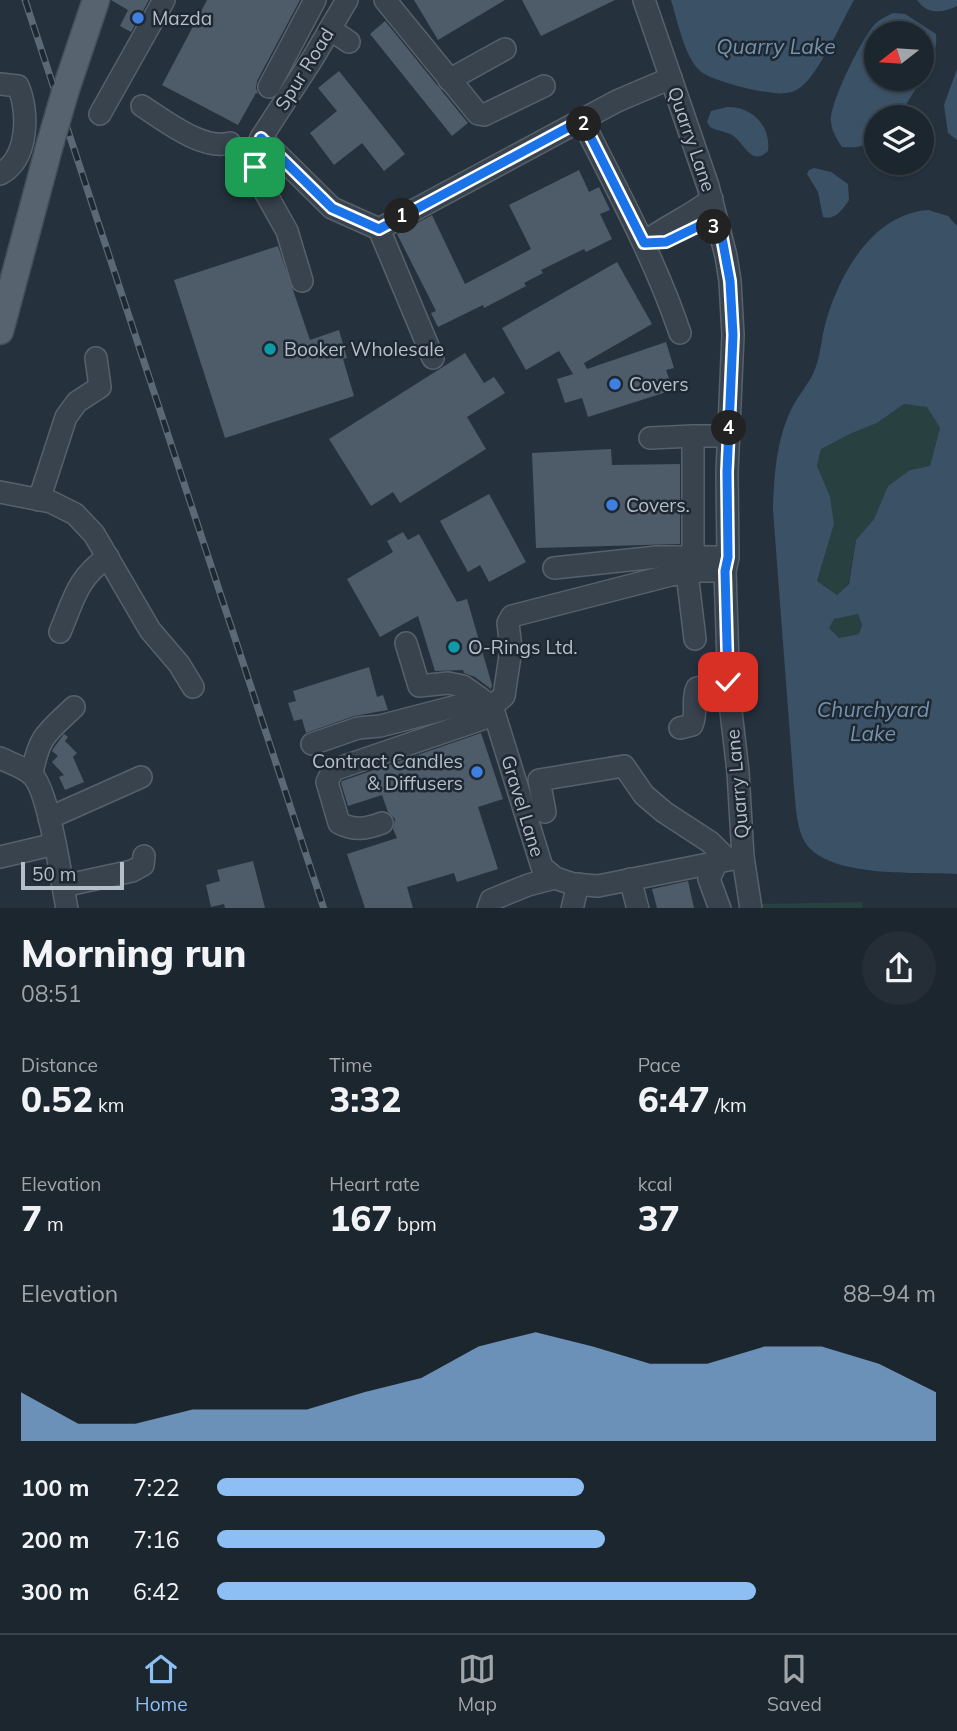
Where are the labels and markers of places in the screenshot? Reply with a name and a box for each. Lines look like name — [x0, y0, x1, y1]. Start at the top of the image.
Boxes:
place label: Mazda — [152, 6, 212, 30]
marker: Mazda — [130, 10, 146, 26]
pin: 2 — [566, 106, 602, 142]
pin — [225, 137, 285, 197]
pin: 1 — [384, 198, 420, 234]
pin: 3 — [696, 210, 732, 244]
place label: Booker Wholesale — [284, 337, 444, 361]
marker: Booker Wholesale — [262, 341, 278, 357]
place label: Covers — [629, 372, 689, 396]
marker: Covers — [607, 376, 623, 392]
pin: 4 — [712, 410, 746, 446]
place label: Covers. — [626, 493, 690, 517]
marker: Covers. — [604, 497, 620, 513]
place label: O-Rings Ltd. — [468, 635, 578, 659]
marker: O-Rings Ltd. — [446, 639, 462, 655]
pin — [698, 652, 758, 712]
place label: Contract Candles & Diffusers — [312, 749, 463, 795]
marker: Contract Candles & Diffusers — [469, 764, 485, 780]

